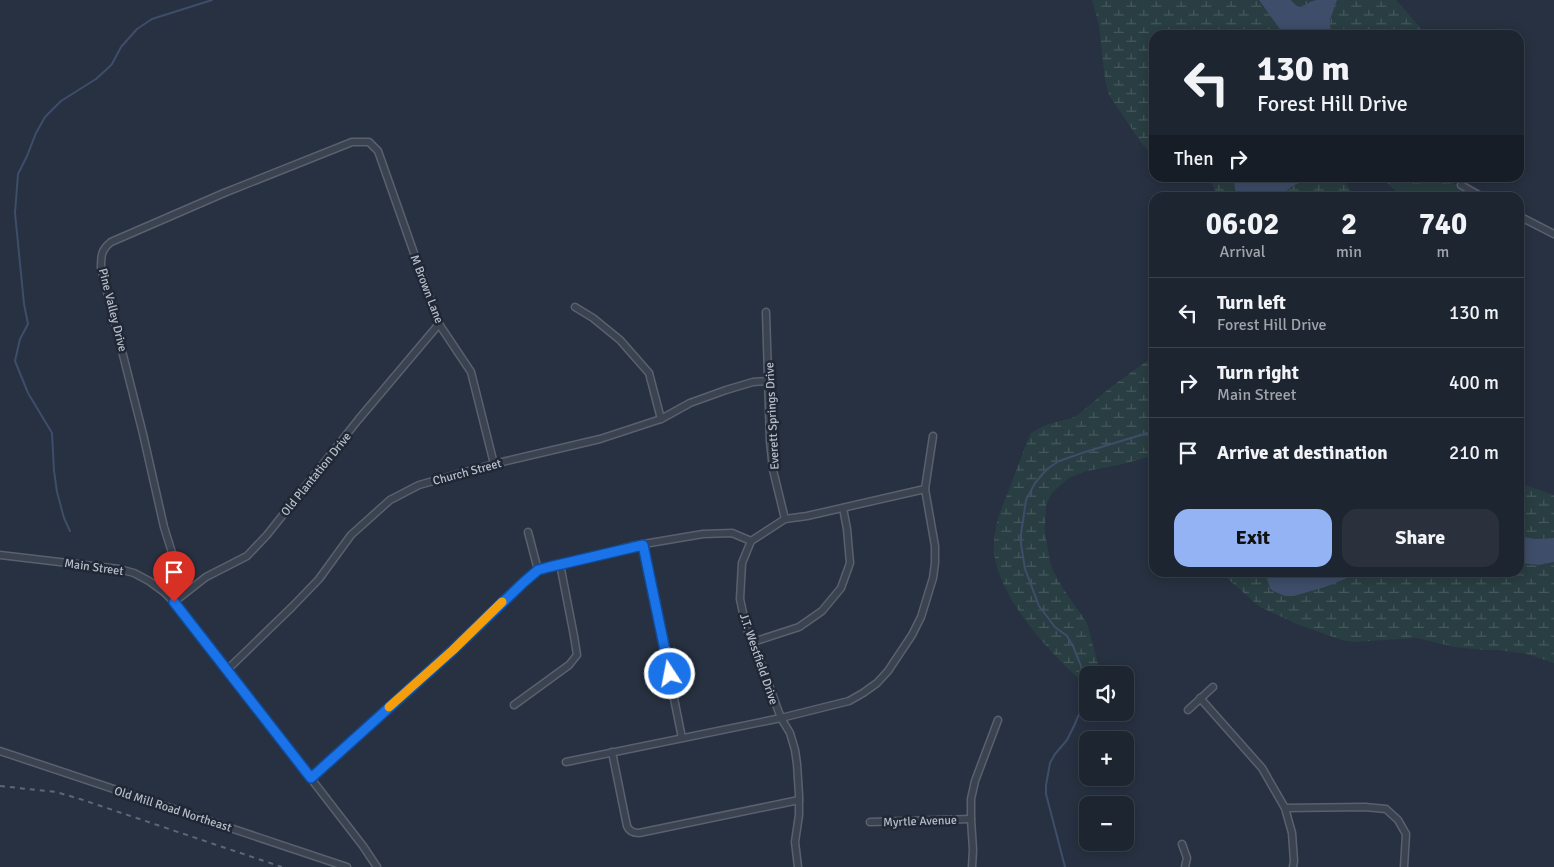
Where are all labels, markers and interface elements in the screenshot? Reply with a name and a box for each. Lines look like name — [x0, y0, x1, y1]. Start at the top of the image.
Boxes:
text: 130 m — [1257, 47, 1350, 90]
icon: left — [1174, 50, 1239, 115]
text: Forest Hill Drive — [1257, 90, 1408, 117]
icon: right — [1224, 145, 1252, 173]
text: Then — [1174, 147, 1214, 171]
text: 06:02 — [1206, 206, 1279, 243]
text: 2 — [1341, 206, 1357, 243]
text: 740 — [1419, 206, 1467, 243]
text: Arrival — [1219, 242, 1266, 262]
text: min — [1336, 242, 1362, 262]
text: m — [1437, 242, 1449, 262]
street label: M Brown Lane — [407, 253, 447, 326]
street label: Pine Valley Drive — [95, 267, 130, 353]
text: Turn left — [1217, 291, 1286, 315]
icon: left — [1174, 299, 1202, 327]
text: 130 m — [1449, 301, 1499, 325]
text: Forest Hill Drive — [1217, 315, 1327, 335]
text: Turn right — [1217, 361, 1299, 385]
street label: Everett Springs Drive — [762, 362, 783, 470]
icon: right — [1174, 369, 1202, 397]
text: 400 m — [1449, 371, 1499, 395]
text: Main Street — [1217, 385, 1296, 405]
street label: Old Plantation Drive — [278, 429, 355, 519]
icon: arrive — [1174, 439, 1202, 467]
text: Arrive at destination — [1217, 441, 1388, 465]
text: 210 m — [1449, 441, 1499, 465]
street label: Church Street — [431, 456, 503, 489]
button: Exit — [1174, 509, 1332, 567]
button: Share — [1342, 509, 1499, 567]
pin — [153, 551, 195, 602]
street label: Main Street — [63, 556, 124, 579]
icon: arrive — [160, 558, 188, 586]
street label: J.T. Westfield Drive — [736, 612, 781, 707]
position arrow — [643, 647, 695, 699]
map controls — [1079, 666, 1134, 851]
button: sound — [1079, 666, 1134, 721]
button: + — [1079, 731, 1134, 786]
street label: Old Mill Road Northeast — [112, 783, 233, 836]
button: − — [1079, 796, 1134, 851]
street label: Myrtle Avenue — [883, 813, 957, 830]

